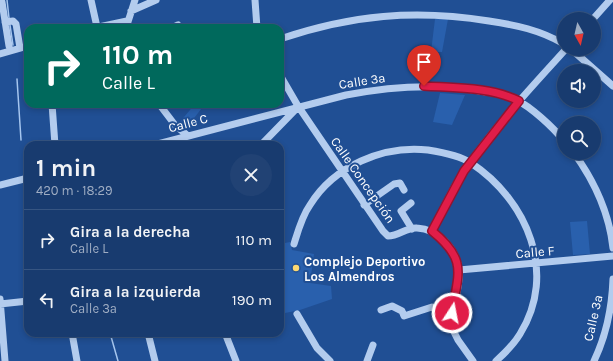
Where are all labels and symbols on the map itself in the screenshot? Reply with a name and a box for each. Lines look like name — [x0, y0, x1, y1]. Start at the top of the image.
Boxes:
north arrow — [557, 12, 601, 56]
pin — [407, 45, 441, 86]
street label: Calle 3a — [338, 70, 386, 92]
street label: Calle C — [167, 111, 209, 135]
street label: Calle Concepción — [328, 134, 398, 226]
street label: Calle F — [515, 243, 555, 261]
place label: Complejo Deportivo Los Almendros — [304, 254, 425, 284]
marker: Complejo Deportivo Los Almendros — [291, 263, 301, 273]
position arrow — [431, 292, 473, 334]
street label: Calle 3a — [580, 293, 606, 343]

